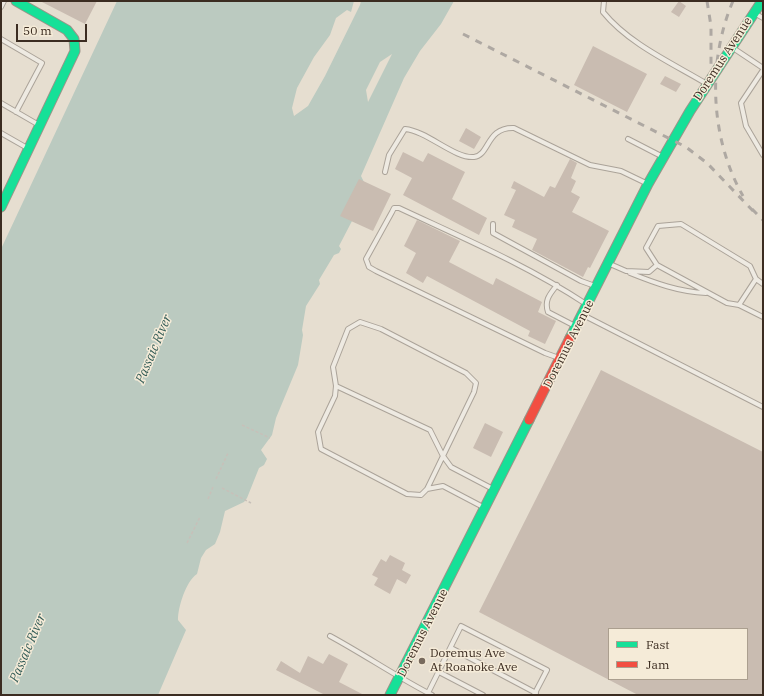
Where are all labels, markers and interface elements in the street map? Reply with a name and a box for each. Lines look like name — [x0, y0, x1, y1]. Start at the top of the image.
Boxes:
street label: Doremus Avenue — [691, 15, 755, 103]
scale bar — [18, 16, 89, 42]
text: 50 m — [23, 23, 52, 38]
street label: Doremus Avenue — [541, 298, 597, 390]
water label: Passaic River — [133, 313, 175, 385]
street label: Doremus Avenue — [395, 587, 451, 679]
water label: Passaic River — [7, 612, 49, 684]
legend — [608, 628, 748, 680]
text: Fast — [646, 637, 670, 652]
place label: Doremus Ave At Roanoke Ave — [430, 647, 518, 675]
marker: Doremus Ave At Roanoke Ave — [417, 656, 427, 666]
text: Jam — [646, 657, 669, 672]

